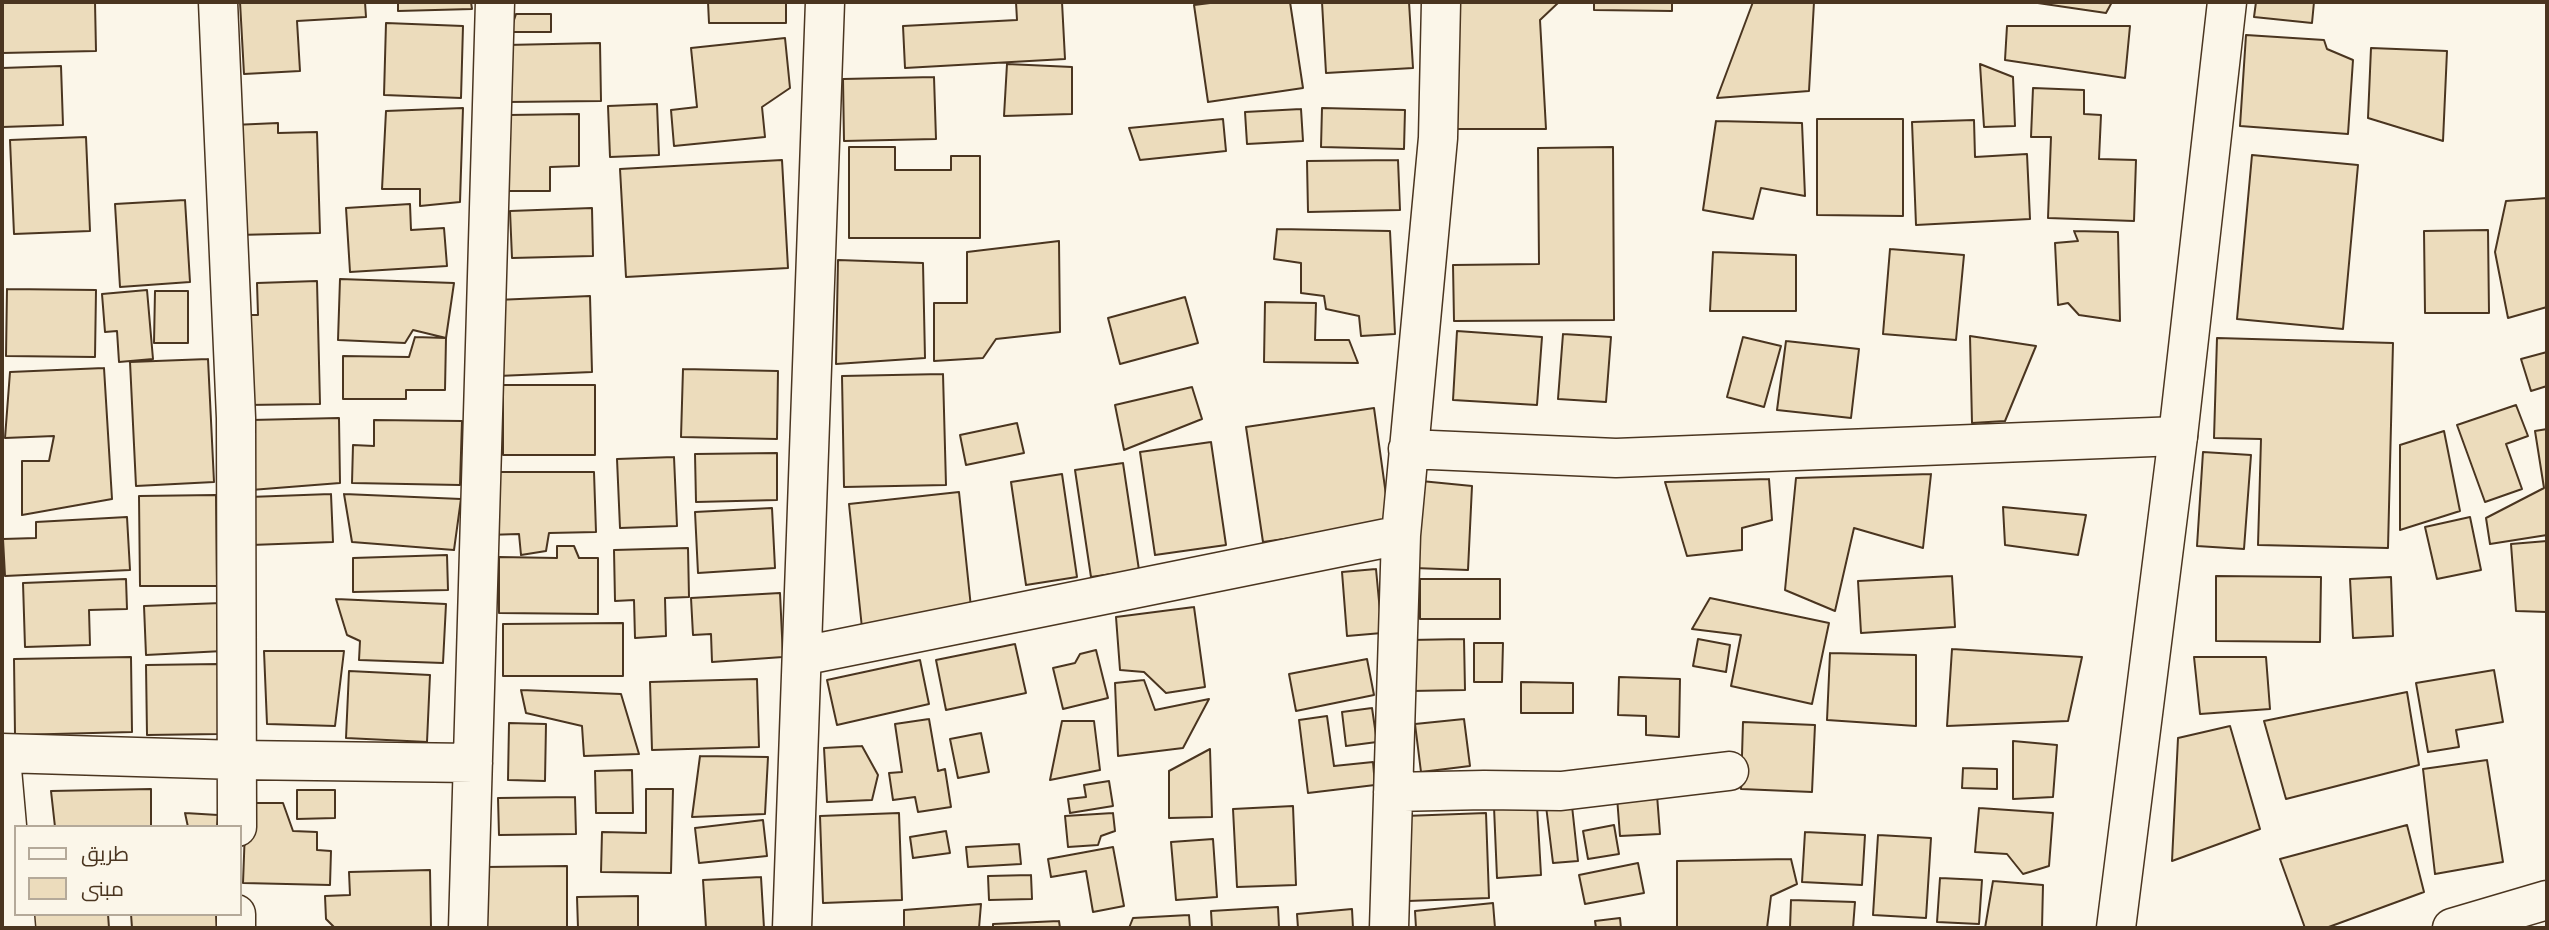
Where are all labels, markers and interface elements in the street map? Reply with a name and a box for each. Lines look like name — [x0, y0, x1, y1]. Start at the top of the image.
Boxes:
legend — [14, 825, 242, 916]
text: طريق — [81, 839, 129, 867]
text: مبنى — [81, 874, 124, 902]

